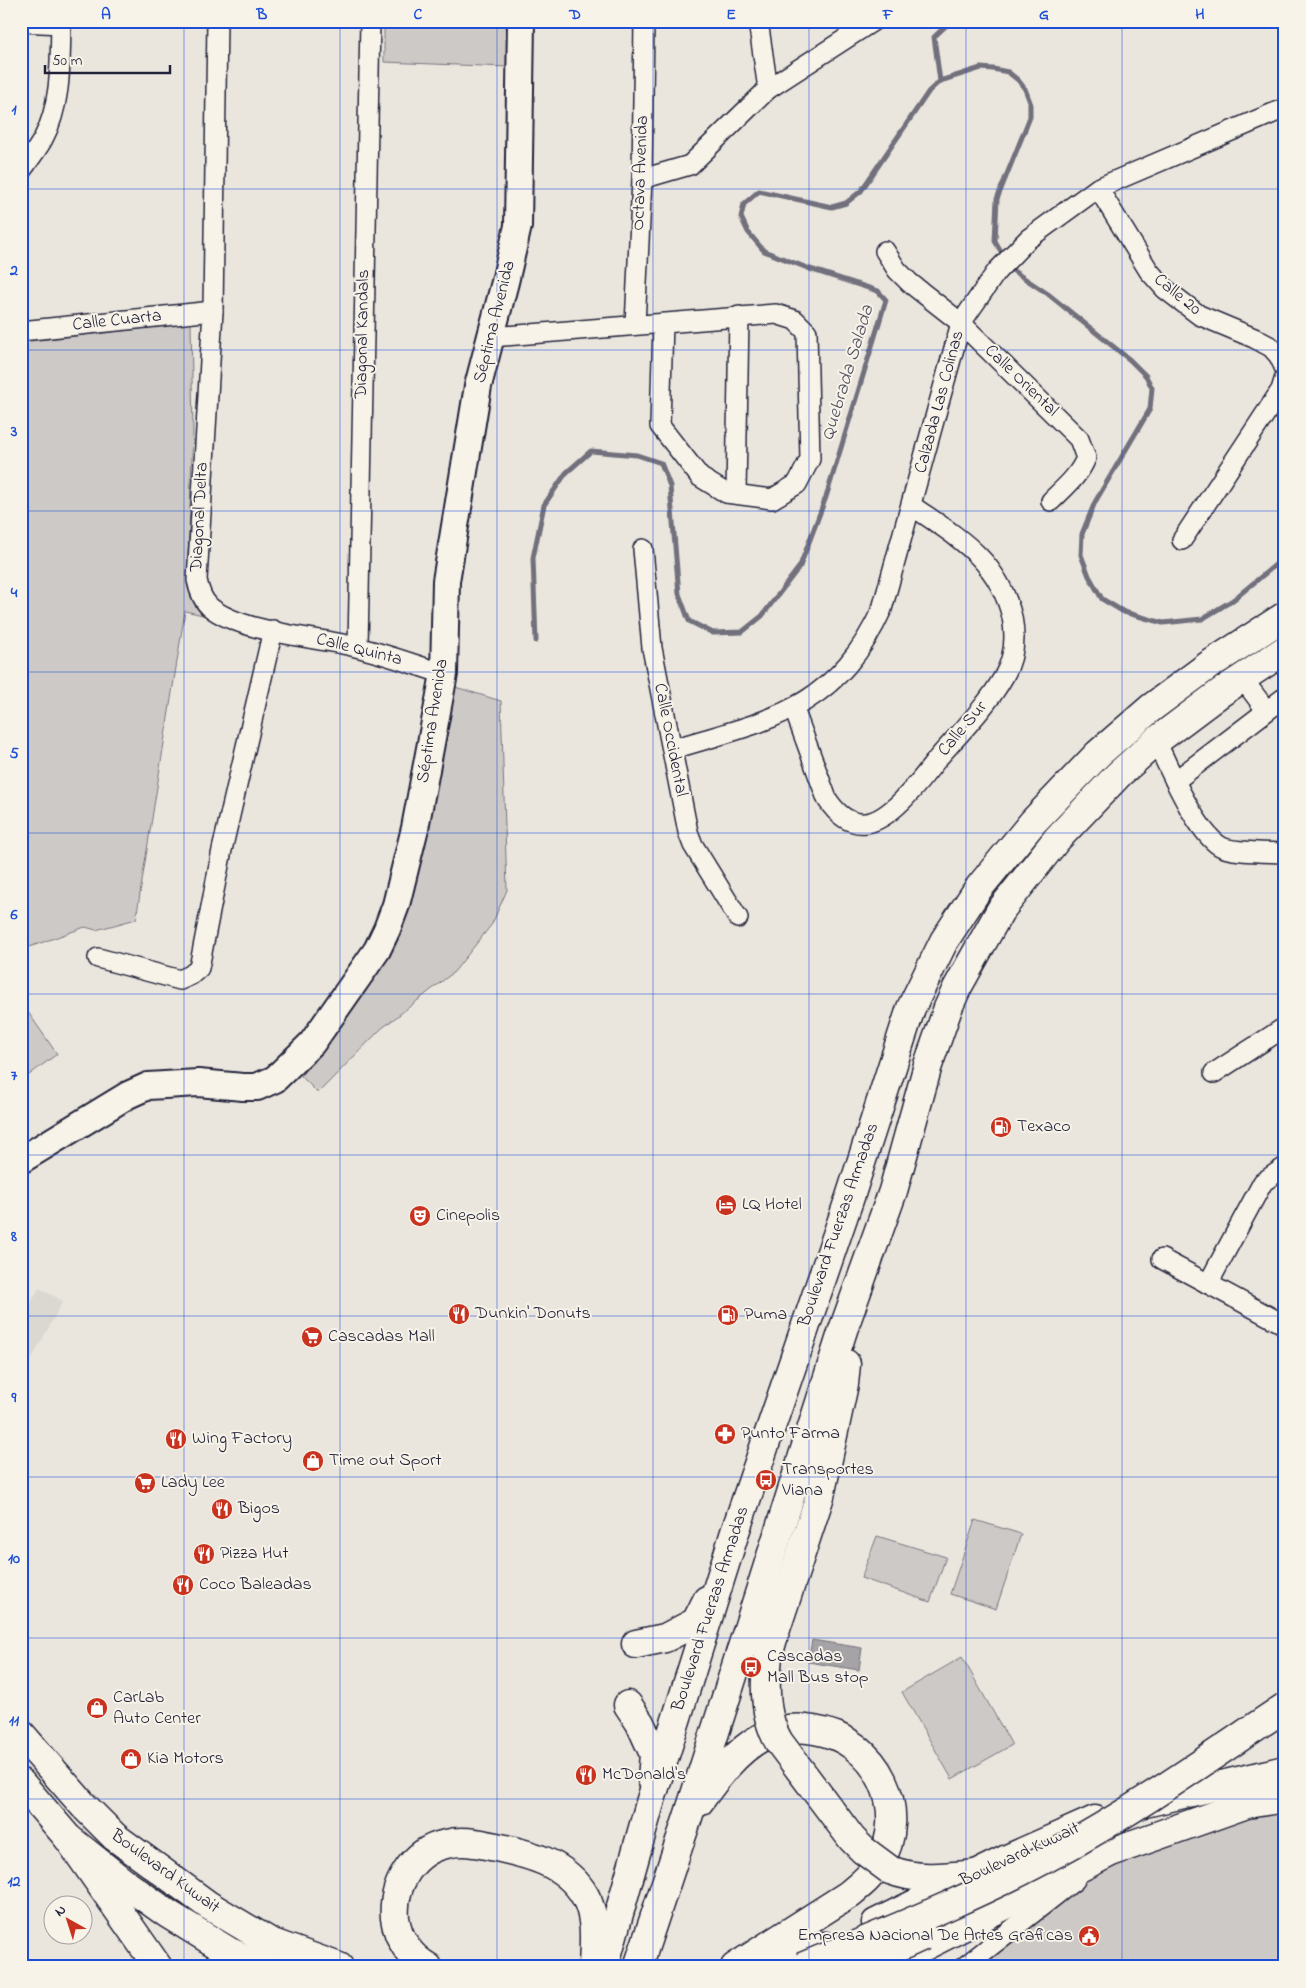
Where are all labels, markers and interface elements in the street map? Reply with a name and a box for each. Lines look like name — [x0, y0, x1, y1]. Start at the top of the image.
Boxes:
text: A — [101, 3, 111, 27]
text: B — [256, 3, 268, 27]
text: C — [414, 3, 423, 27]
text: D — [568, 3, 581, 27]
text: E — [726, 3, 736, 27]
text: F — [882, 3, 894, 27]
text: G — [1039, 3, 1049, 27]
text: H — [1195, 3, 1205, 27]
scale bar — [45, 42, 170, 74]
text: 50 m — [52, 50, 83, 72]
text: 1 — [11, 98, 17, 122]
street label: Octava Avenida — [626, 115, 656, 231]
street label: Séptima Avenida — [467, 258, 523, 386]
text: 2 — [9, 259, 18, 283]
street label: Calle 20 — [1147, 268, 1207, 323]
street label: Diagonal Kandals — [349, 269, 378, 400]
water label: Quebrada Salada — [815, 301, 882, 444]
street label: Calle Cuarta — [71, 303, 163, 339]
street label: Calzada Las Colinas — [908, 328, 972, 476]
street label: Calle Oriental — [978, 339, 1064, 423]
text: 3 — [10, 420, 18, 444]
street label: Diagonal Delta — [184, 461, 217, 574]
text: 4 — [10, 581, 18, 605]
street label: Calle Quinta — [313, 627, 405, 673]
street label: Séptima Avenida — [410, 657, 456, 785]
street label: Calle Occidental — [646, 681, 694, 799]
street label: Calle Sur — [932, 695, 994, 762]
text: 5 — [9, 742, 19, 766]
text: 6 — [9, 903, 18, 927]
text: 7 — [11, 1064, 18, 1088]
place label: Texaco — [1017, 1114, 1071, 1140]
fuel station icon: Texaco — [989, 1115, 1013, 1139]
street label: Boulevard Fuerzas Armadas — [792, 1119, 886, 1331]
place label: LQ Hotel — [742, 1192, 802, 1218]
hotel icon: LQ Hotel — [714, 1193, 738, 1217]
place label: Cinepolis — [436, 1203, 500, 1229]
theatre icon: Cinepolis — [408, 1204, 432, 1228]
text: 8 — [10, 1225, 17, 1249]
place label: Dunkin' Donuts — [474, 1301, 591, 1327]
restaurant icon: Dunkin' Donuts — [447, 1302, 471, 1326]
place label: Puma — [744, 1302, 787, 1328]
fuel station icon: Puma — [716, 1303, 740, 1327]
place label: Cascadas Mall — [328, 1324, 435, 1350]
supermarket icon: Cascadas Mall — [300, 1325, 324, 1349]
text: 9 — [11, 1386, 17, 1410]
place label: Punto Farma — [741, 1421, 840, 1447]
pharmacy icon: Punto Farma — [713, 1422, 737, 1446]
place label: Wing Factory — [192, 1426, 292, 1453]
restaurant icon: Wing Factory — [164, 1427, 188, 1451]
place label: Time out Sport — [329, 1448, 442, 1474]
shop icon: Time out Sport — [301, 1449, 325, 1473]
place label: Transportes Viana — [781, 1457, 874, 1504]
bus stop icon: Transportes Viana — [754, 1468, 778, 1492]
place label: Lady Lee — [161, 1470, 226, 1496]
supermarket icon: Lady Lee — [133, 1471, 157, 1495]
place label: Bigos — [237, 1496, 280, 1523]
restaurant icon: Bigos — [210, 1497, 234, 1521]
street label: Boulevard Fuerzas Armadas — [665, 1503, 756, 1716]
place label: Pizza Hut — [220, 1541, 289, 1567]
restaurant icon: Pizza Hut — [192, 1542, 216, 1566]
text: 10 — [8, 1547, 20, 1571]
place label: Coco Baleadas — [199, 1572, 312, 1598]
restaurant icon: Coco Baleadas — [171, 1573, 195, 1597]
place label: Cascadas Mall Bus stop — [767, 1644, 869, 1691]
bus stop icon: Cascadas Mall Bus stop — [739, 1655, 763, 1679]
place label: CarLab Auto Center — [113, 1685, 201, 1732]
shop icon: CarLab Auto Center — [85, 1696, 109, 1720]
text: 11 — [9, 1709, 20, 1733]
place label: Kia Motors — [147, 1746, 224, 1772]
shop icon: Kia Motors — [119, 1747, 143, 1771]
place label: McDonald's — [602, 1762, 686, 1788]
restaurant icon: McDonald's — [574, 1763, 598, 1787]
street label: Boulevard Kuwait — [955, 1816, 1084, 1895]
street label: Boulevard Kuwait — [104, 1823, 225, 1921]
text: 12 — [7, 1870, 21, 1894]
north arrow — [42, 1896, 92, 1946]
text: N — [50, 1900, 71, 1922]
place label: Empresa Nacional De Artes Graficas — [797, 1923, 1073, 1949]
public building icon: Empresa Nacional De Artes Graficas — [1077, 1924, 1101, 1948]

